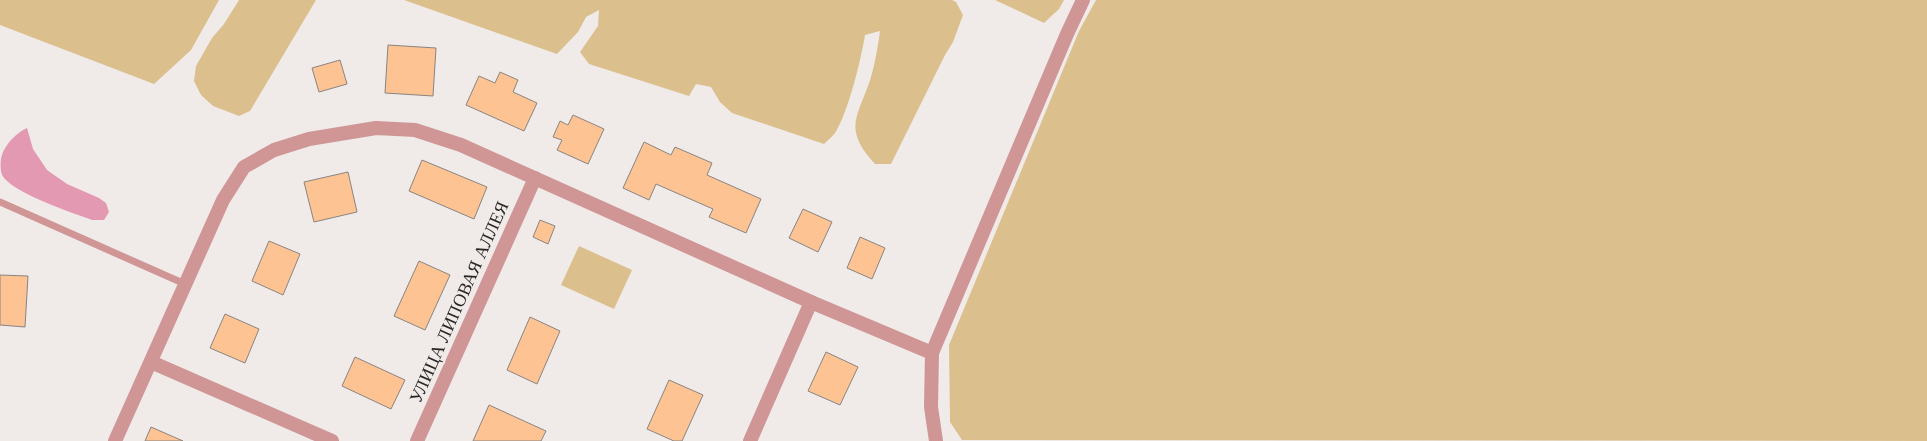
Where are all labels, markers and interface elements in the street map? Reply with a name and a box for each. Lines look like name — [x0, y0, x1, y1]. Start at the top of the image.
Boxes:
street label: УЛИЦА ЛИПОВАЯ АЛЛЕЯ — [405, 198, 513, 406]

